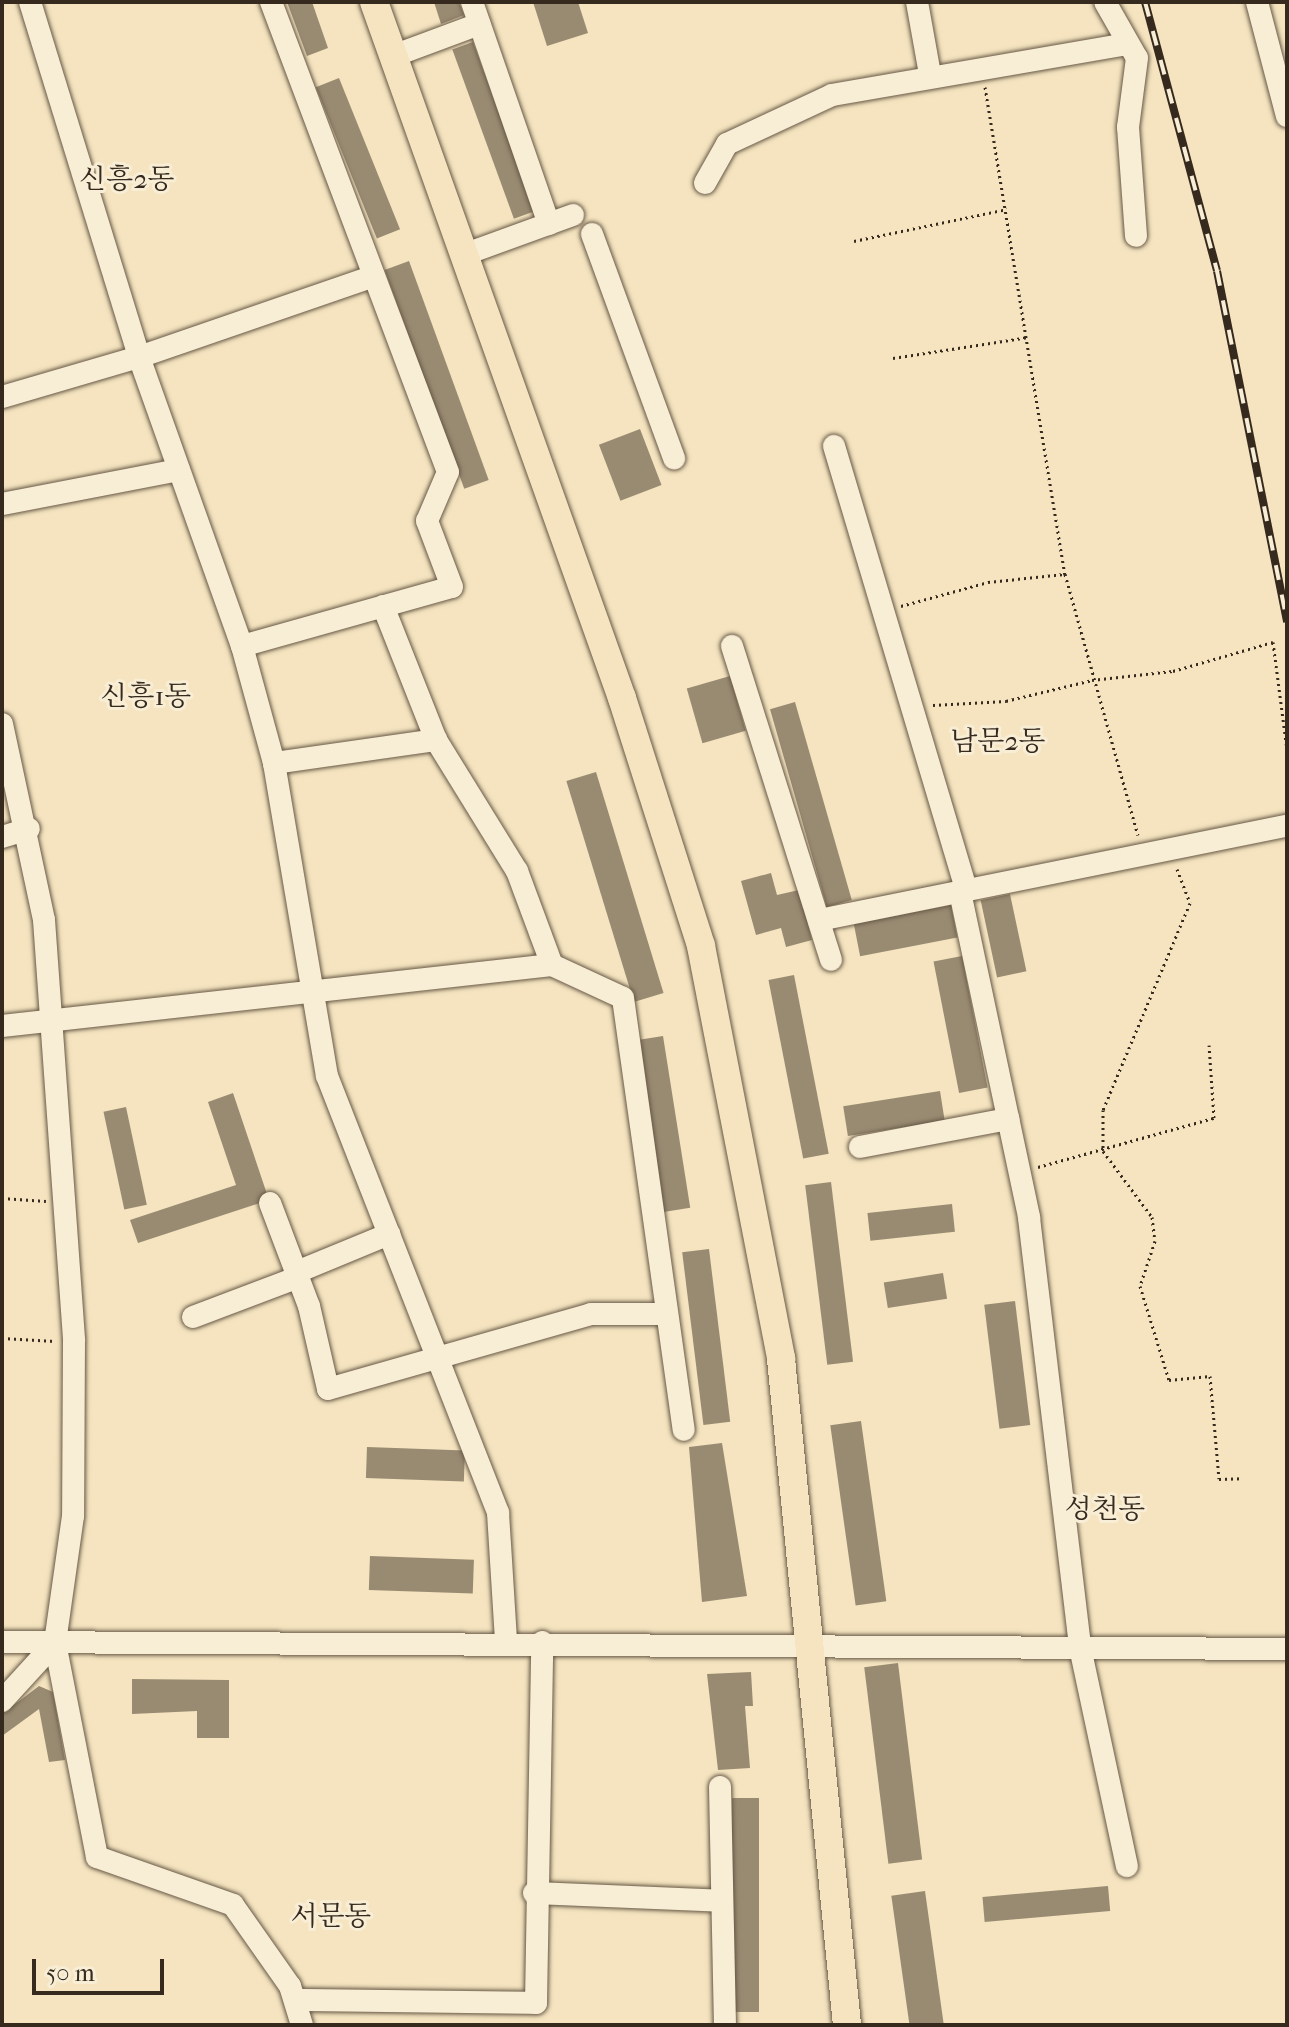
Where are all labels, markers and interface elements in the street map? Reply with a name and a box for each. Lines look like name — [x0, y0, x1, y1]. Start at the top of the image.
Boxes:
district label: 신흥2동 — [79, 162, 175, 196]
district label: 신흥1동 — [100, 679, 192, 713]
district label: 남문2동 — [950, 724, 1046, 758]
district label: 성천동 — [1064, 1492, 1146, 1526]
district label: 서문동 — [290, 1899, 372, 1933]
scale bar — [36, 1943, 168, 1993]
text: 50 m — [46, 1959, 95, 1987]

